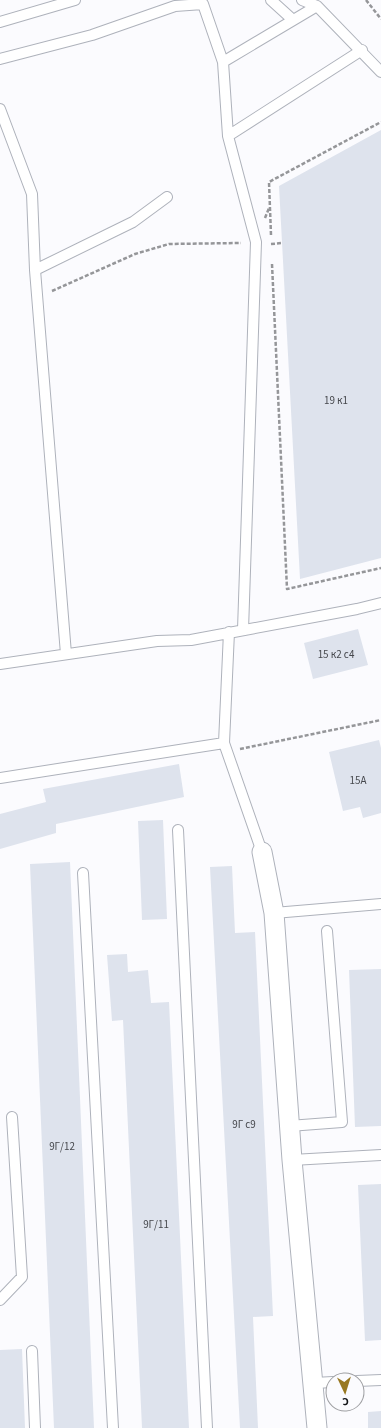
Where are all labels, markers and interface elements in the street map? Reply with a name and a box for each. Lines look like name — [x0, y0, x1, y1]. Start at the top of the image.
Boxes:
house number: 19 к1 — [324, 393, 348, 408]
house number: 15 к2 с4 — [318, 647, 355, 662]
house number: 15А — [350, 773, 366, 788]
house number: 9Г с9 — [232, 1117, 256, 1132]
house number: 9Г/12 — [49, 1139, 75, 1154]
house number: 9Г/11 — [143, 1217, 169, 1232]
north arrow — [325, 1372, 365, 1412]
text: С — [341, 1394, 349, 1409]

